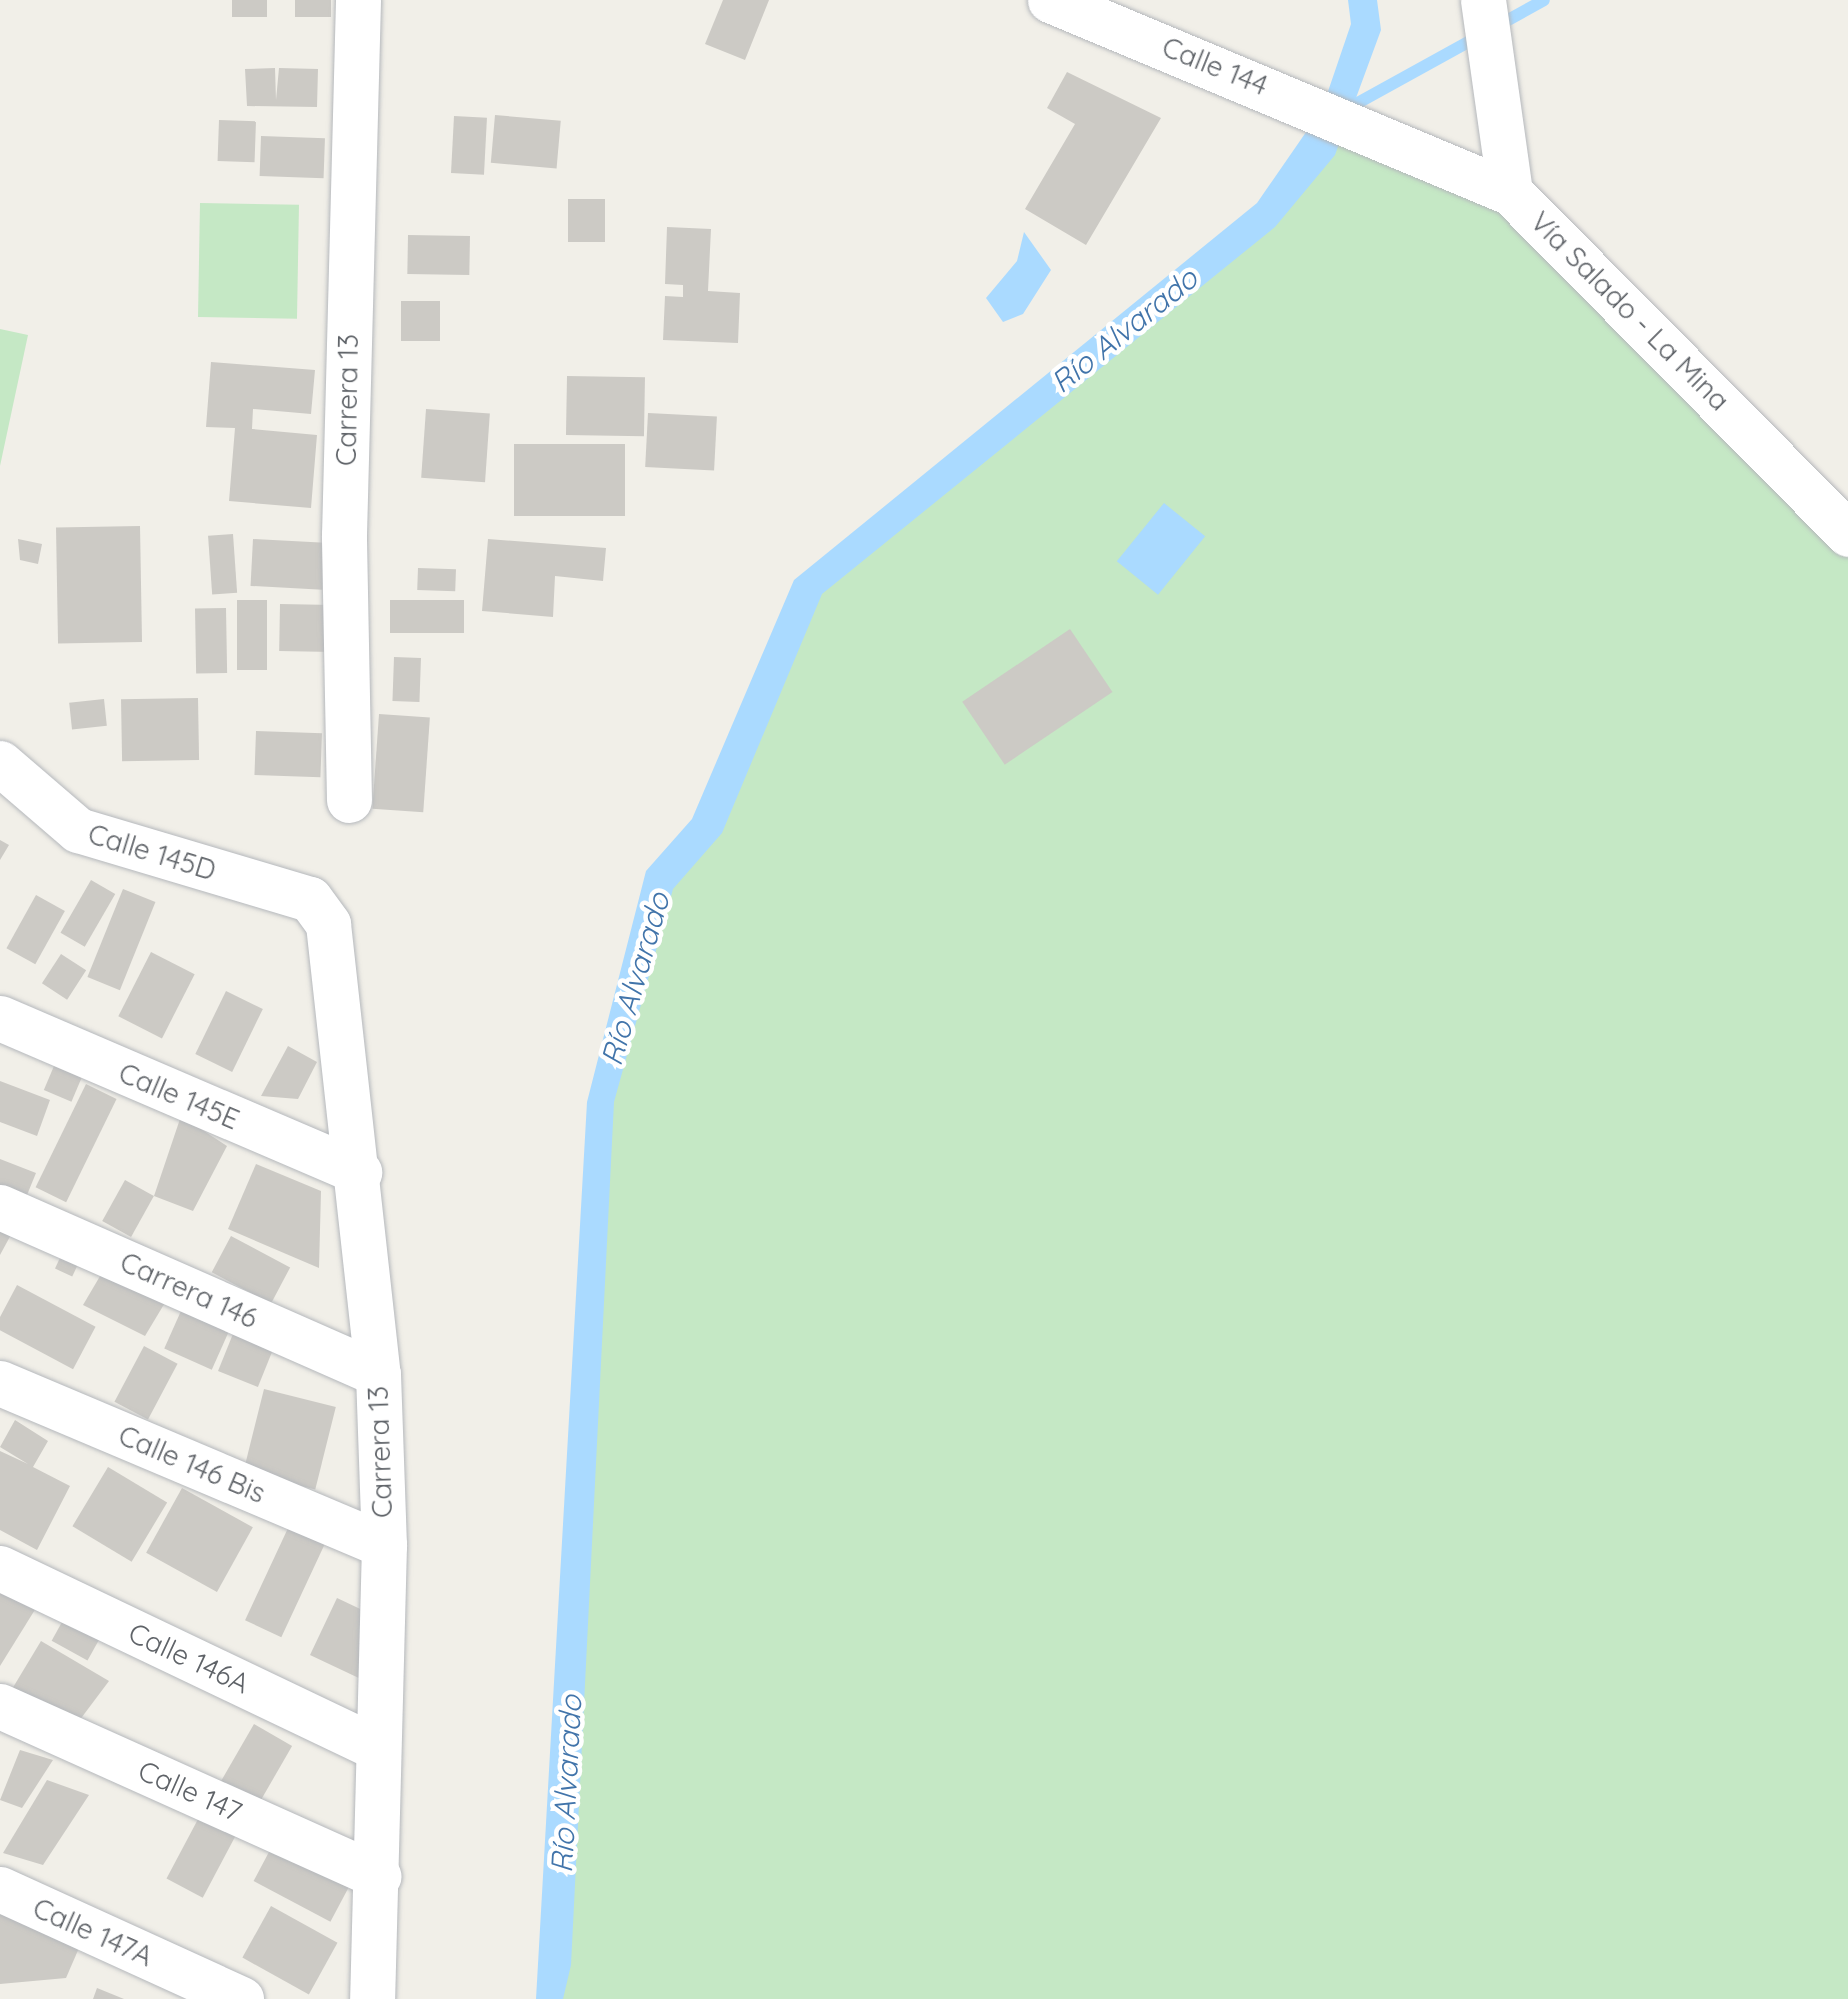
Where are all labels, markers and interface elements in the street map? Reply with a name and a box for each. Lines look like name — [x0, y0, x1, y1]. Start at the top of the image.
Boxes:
street label: Calle 144 — [1157, 30, 1273, 102]
street label: Vía Salado - La Mina — [1524, 205, 1736, 417]
water label: Río Alvarado — [1043, 260, 1205, 400]
street label: Carrera 13 — [329, 334, 365, 466]
street label: Calle 145D — [84, 817, 220, 887]
water label: Río Alvarado — [593, 888, 677, 1070]
street label: Calle 145E — [114, 1056, 244, 1136]
street label: Carrera 146 — [115, 1245, 263, 1335]
street label: Carrera 13 — [361, 1385, 399, 1519]
street label: Calle 146 Bis — [114, 1418, 270, 1510]
street label: Calle 146A — [123, 1615, 255, 1701]
water label: Río Alvarado — [543, 1694, 589, 1874]
street label: Calle 147 — [133, 1753, 247, 1829]
street label: Calle 147A — [28, 1891, 158, 1973]

